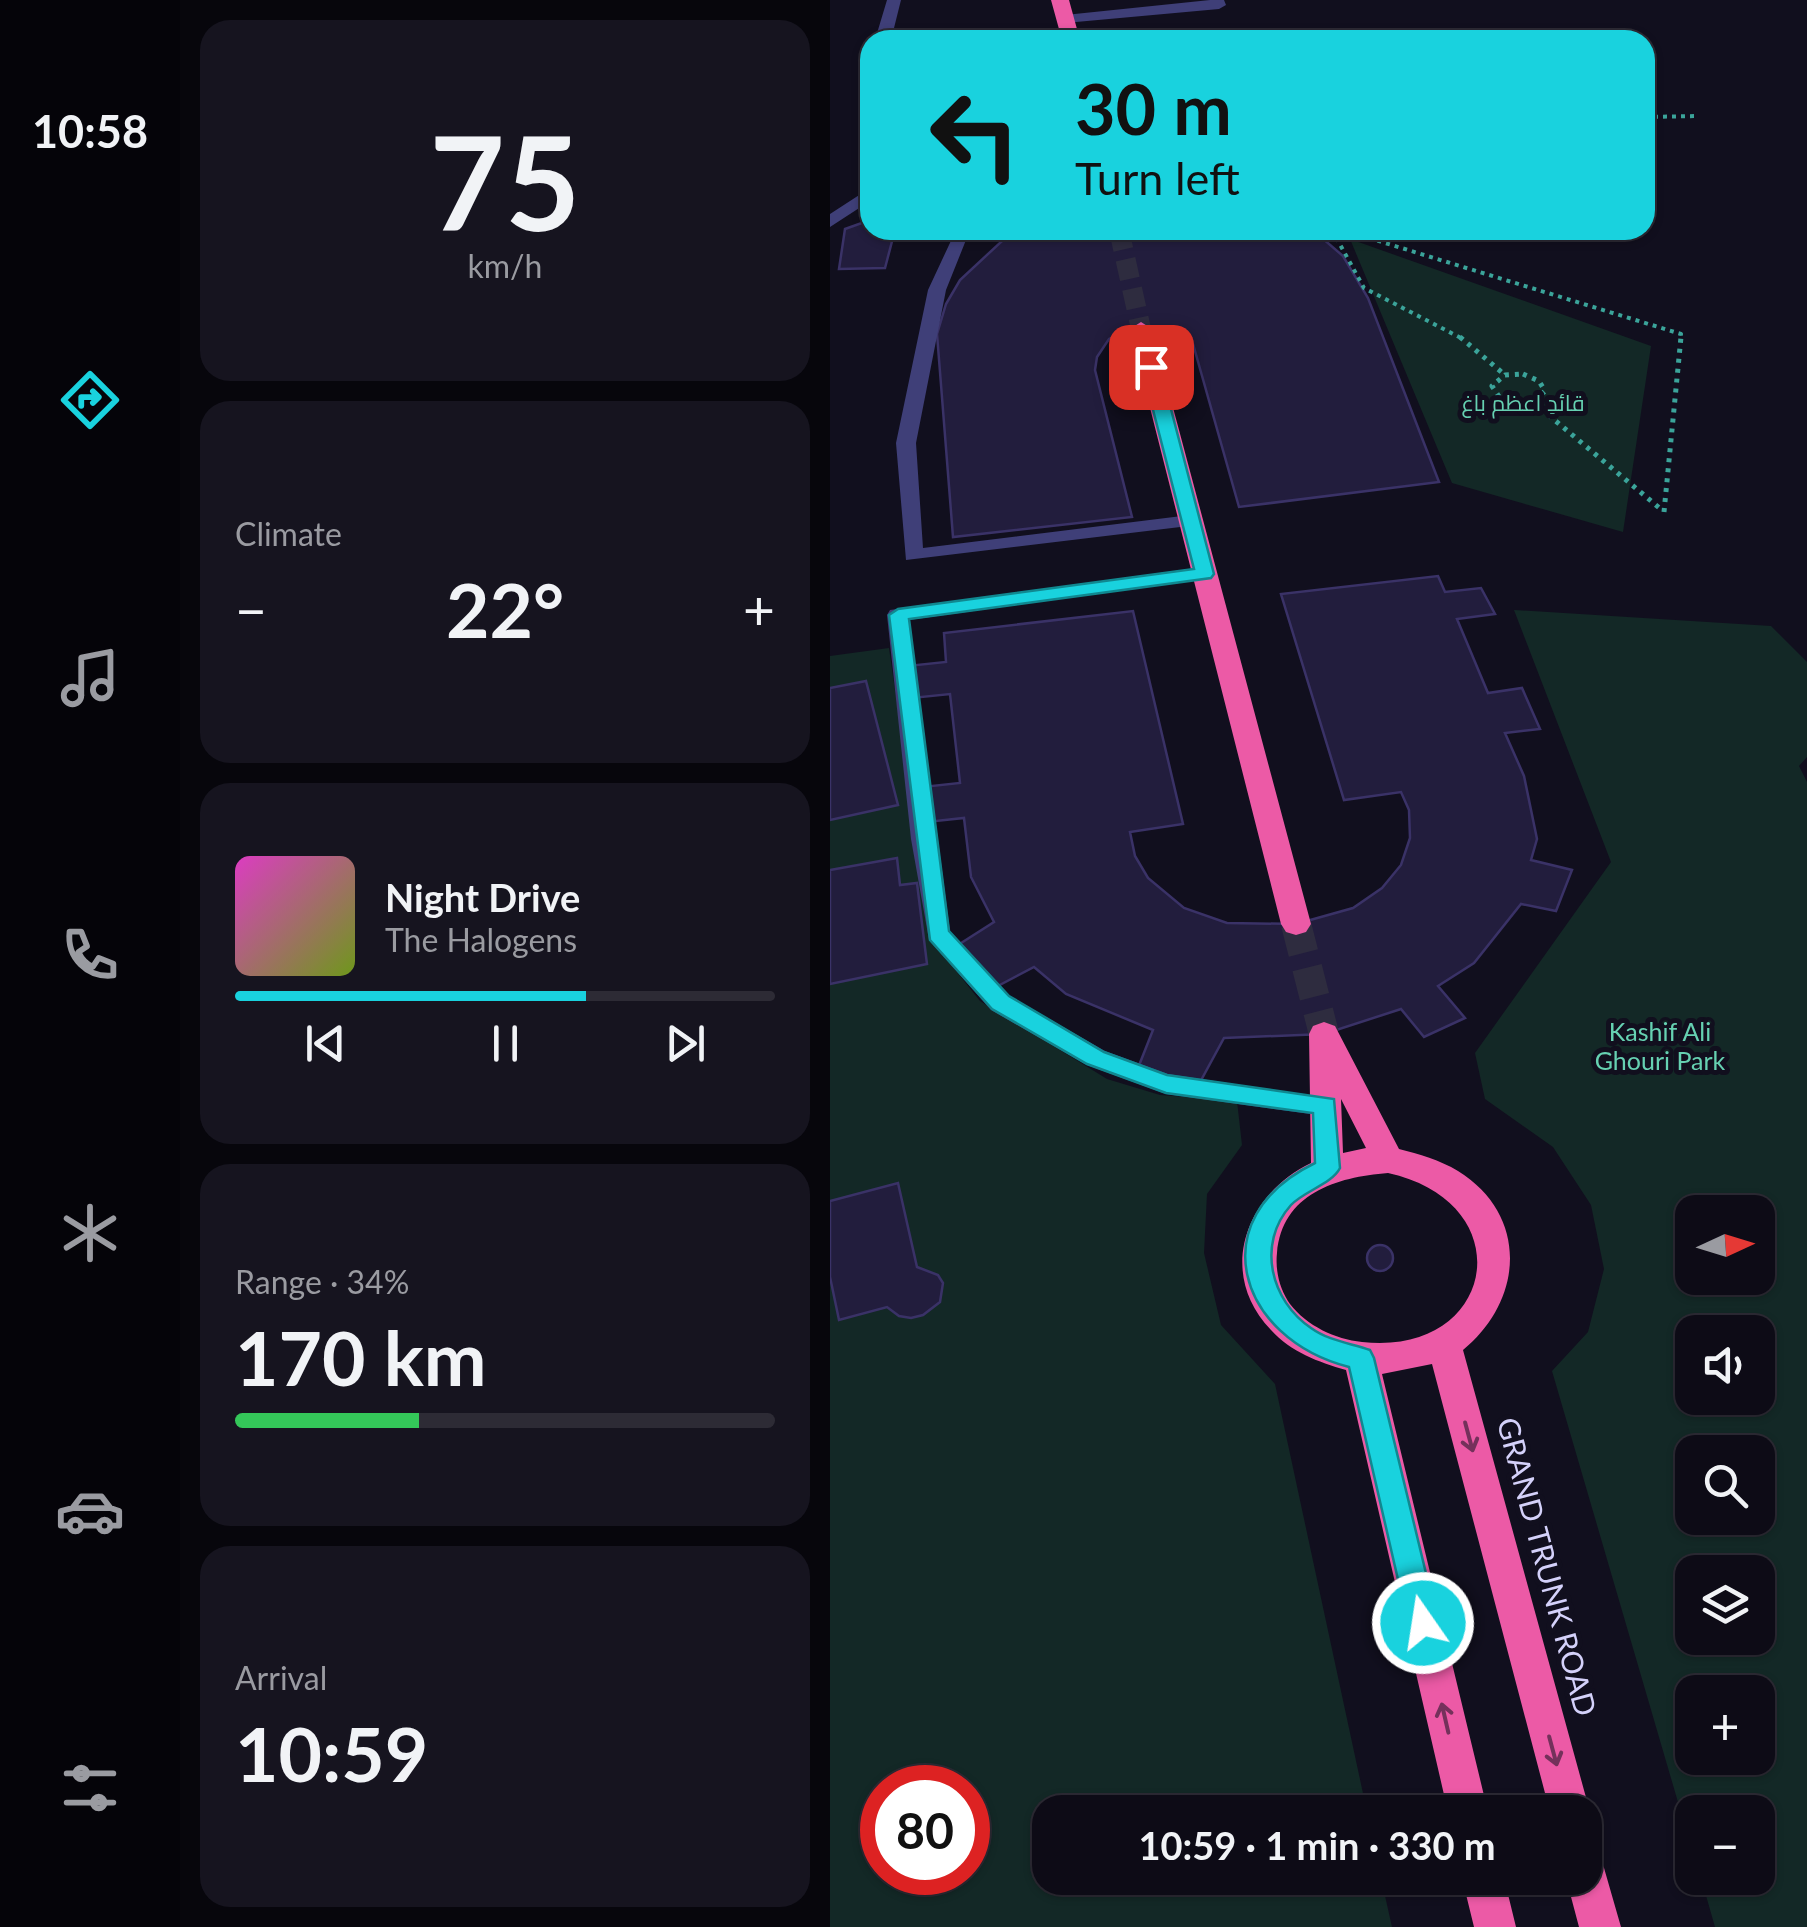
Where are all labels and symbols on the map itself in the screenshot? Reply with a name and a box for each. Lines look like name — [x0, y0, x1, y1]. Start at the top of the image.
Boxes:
pin — [1109, 325, 1194, 410]
park label: قائدِ اعظم باغ — [1461, 389, 1585, 419]
park label: Kashif Ali Ghouri Park — [1595, 1016, 1726, 1075]
north arrow — [1675, 1195, 1775, 1295]
street label: GRAND TRUNK ROAD — [1491, 1413, 1605, 1720]
one-way arrow — [1461, 1421, 1480, 1452]
position arrow — [1371, 1571, 1475, 1675]
one-way arrow — [1435, 1703, 1453, 1735]
one-way arrow — [1545, 1735, 1564, 1766]
speed limit sign: 80 — [860, 1765, 990, 1895]

